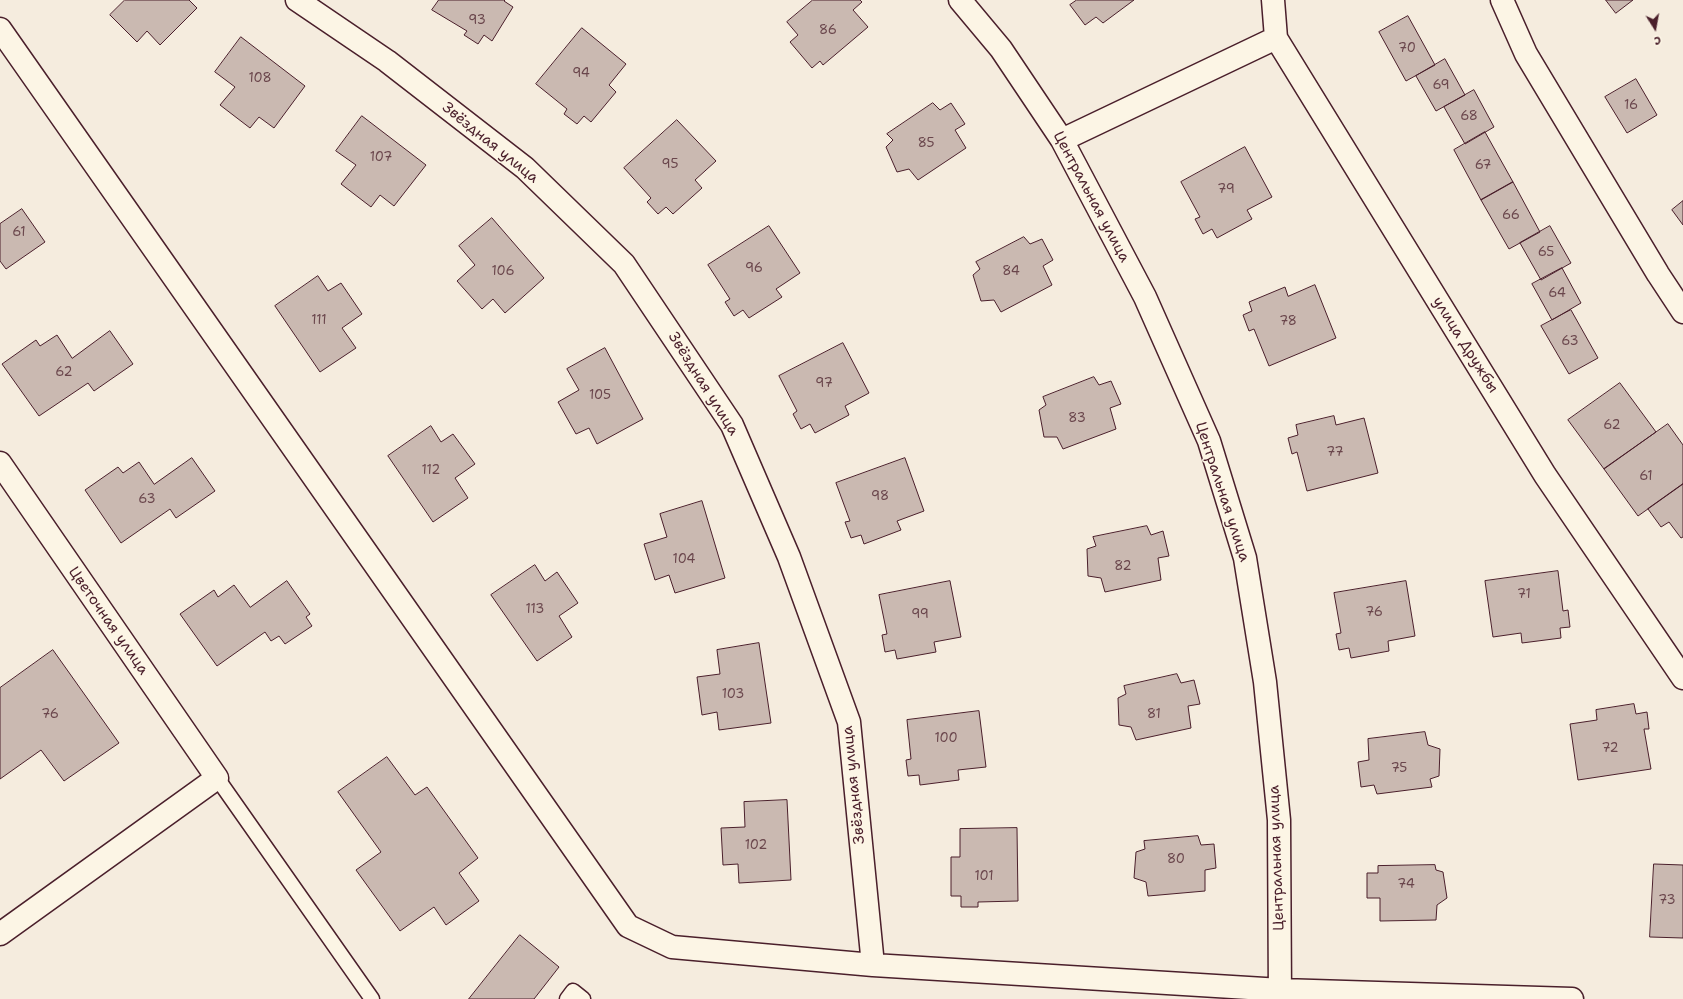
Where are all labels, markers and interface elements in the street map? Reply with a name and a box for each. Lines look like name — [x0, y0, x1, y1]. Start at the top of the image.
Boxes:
north arrow — [1635, 8, 1675, 48]
house number: 93 — [468, 13, 486, 29]
house number: 86 — [819, 23, 837, 39]
text: С — [1653, 32, 1662, 48]
house number: 70 — [1398, 41, 1416, 57]
house number: 94 — [572, 66, 590, 82]
house number: 108 — [248, 71, 272, 87]
house number: 69 — [1432, 78, 1450, 94]
house number: 16 — [1624, 98, 1638, 114]
street label: Звёздная улица — [438, 99, 542, 187]
house number: 68 — [1460, 109, 1478, 125]
street label: Центральная улица — [1049, 128, 1133, 266]
house number: 85 — [918, 136, 934, 152]
house number: 107 — [370, 150, 392, 166]
house number: 95 — [662, 157, 678, 173]
house number: 67 — [1475, 158, 1491, 174]
house number: 79 — [1217, 182, 1235, 198]
house number: 66 — [1502, 208, 1520, 224]
house number: 61 — [12, 225, 26, 241]
house number: 65 — [1538, 245, 1554, 261]
house number: 96 — [745, 261, 763, 277]
house number: 106 — [491, 264, 515, 280]
house number: 84 — [1002, 264, 1020, 280]
house number: 64 — [1548, 286, 1566, 302]
street label: улица Дружбы — [1428, 294, 1502, 396]
house number: 111 — [311, 313, 327, 329]
house number: 78 — [1279, 314, 1297, 330]
street label: Звёздная улица — [664, 329, 742, 439]
house number: 63 — [1561, 334, 1579, 350]
house number: 62 — [55, 365, 73, 381]
house number: 97 — [815, 376, 833, 392]
house number: 105 — [589, 388, 611, 404]
house number: 83 — [1068, 411, 1086, 427]
house number: 62 — [1603, 418, 1621, 434]
street label: Центральная улица — [1191, 420, 1253, 564]
house number: 77 — [1326, 445, 1344, 461]
house number: 112 — [422, 463, 440, 479]
house number: 61 — [1639, 469, 1653, 485]
house number: 98 — [871, 489, 889, 505]
house number: 63 — [138, 492, 156, 508]
house number: 104 — [673, 552, 695, 568]
house number: 82 — [1114, 559, 1132, 575]
street label: Цветочная улица — [64, 564, 152, 678]
house number: 71 — [1517, 587, 1531, 603]
house number: 113 — [526, 602, 544, 618]
house number: 76 — [1365, 605, 1383, 621]
house number: 99 — [911, 607, 929, 623]
house number: 103 — [722, 687, 744, 703]
house number: 76 — [41, 707, 59, 723]
house number: 81 — [1147, 707, 1161, 723]
street label: Звёздная улица — [839, 725, 869, 845]
house number: 100 — [934, 731, 958, 747]
house number: 72 — [1601, 741, 1619, 757]
house number: 75 — [1391, 761, 1407, 777]
street label: Центральная улица — [1265, 785, 1289, 931]
house number: 102 — [745, 838, 767, 854]
house number: 80 — [1167, 852, 1185, 868]
house number: 101 — [974, 869, 994, 885]
house number: 74 — [1397, 877, 1415, 893]
house number: 73 — [1658, 893, 1676, 909]

